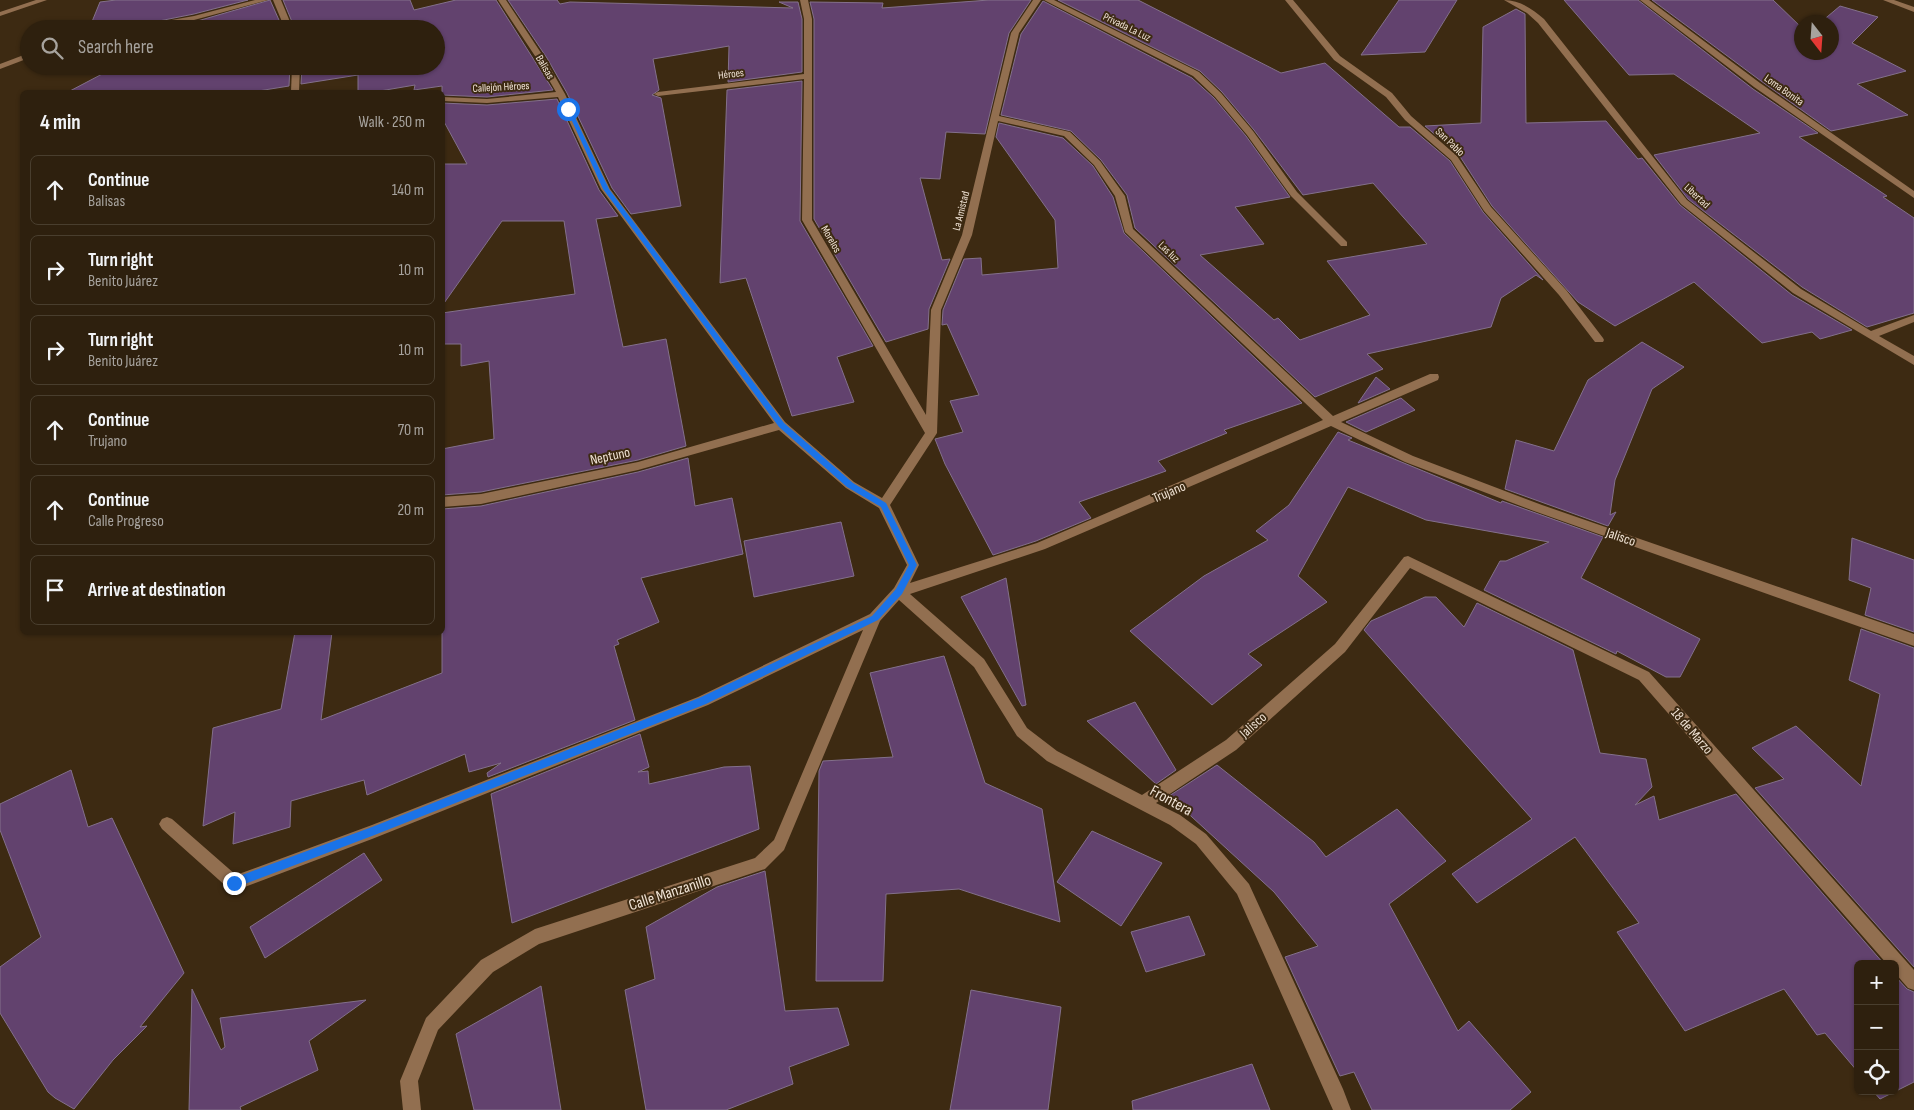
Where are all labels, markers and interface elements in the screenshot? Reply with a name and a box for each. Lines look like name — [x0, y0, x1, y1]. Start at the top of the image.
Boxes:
street label: Privada La Luz — [1101, 10, 1153, 44]
north arrow — [1794, 15, 1839, 60]
search box — [20, 20, 445, 75]
icon: search — [38, 34, 66, 62]
text: Search here — [78, 36, 154, 59]
street label: Balisas — [533, 53, 557, 81]
street label: Héroes — [717, 66, 745, 82]
street label: Loma Bonita — [1762, 72, 1806, 108]
street label: Callejón Héroes — [472, 79, 530, 95]
route start — [557, 98, 580, 121]
text: 4 min — [40, 110, 81, 135]
text: Walk · 250 m — [359, 113, 425, 132]
street label: San Pablo — [1433, 125, 1468, 159]
text: Continue — [88, 169, 149, 192]
icon: ahead — [41, 176, 69, 204]
text: 140 m — [392, 181, 424, 200]
street label: Libertad — [1681, 181, 1713, 211]
street label: La Amistad — [950, 190, 972, 232]
text: Balisas — [88, 192, 125, 211]
street label: Morelos — [818, 223, 844, 255]
street label: Las luz — [1156, 239, 1182, 265]
text: Turn right — [88, 249, 153, 272]
icon: right — [41, 256, 69, 284]
text: 10 m — [398, 261, 424, 280]
text: Benito Juárez — [88, 272, 158, 291]
text: Turn right — [88, 329, 153, 352]
icon: right — [41, 336, 69, 364]
text: 10 m — [398, 341, 424, 360]
text: Benito Juárez — [88, 352, 158, 371]
text: Continue — [88, 409, 149, 432]
icon: ahead — [41, 416, 69, 444]
text: 70 m — [398, 421, 424, 440]
text: Trujano — [88, 432, 127, 451]
street label: Neptuno — [588, 443, 632, 469]
street label: Trujano — [1150, 477, 1188, 507]
text: Continue — [88, 489, 149, 512]
icon: ahead — [41, 496, 69, 524]
text: 20 m — [397, 501, 424, 520]
text: Calle Progreso — [88, 512, 164, 531]
street label: Jalisco — [1603, 524, 1638, 550]
icon: arrive — [41, 576, 69, 604]
text: Arrive at destination — [88, 579, 226, 602]
street label: 18 de Marzo — [1667, 705, 1717, 758]
street label: Jalisco — [1235, 708, 1270, 742]
street label: Frontera — [1146, 782, 1196, 820]
street label: Calle Manzanillo — [626, 871, 714, 915]
route end — [223, 872, 246, 895]
map controls — [1854, 960, 1899, 1095]
button: + — [1854, 960, 1899, 1005]
button: − — [1854, 1005, 1899, 1050]
button: locate — [1854, 1050, 1899, 1095]

